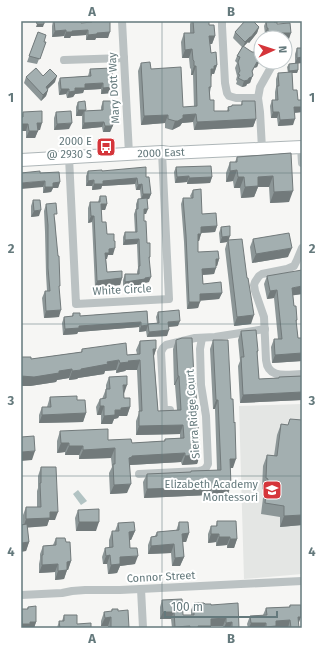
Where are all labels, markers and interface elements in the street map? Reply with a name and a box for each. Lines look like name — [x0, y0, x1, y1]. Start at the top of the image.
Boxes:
text: A — [87, 4, 96, 19]
text: B — [227, 4, 235, 19]
north arrow — [253, 30, 293, 70]
text: N — [276, 46, 289, 53]
street label: Mary Dott Way — [106, 51, 122, 124]
text: 1 — [8, 90, 14, 105]
text: 1 — [309, 90, 315, 105]
place label: 2000 E @ 2930 S — [46, 135, 92, 161]
bus stop icon: 2000 E @ 2930 S — [95, 136, 117, 158]
street label: 2000 East — [137, 146, 185, 160]
text: 2 — [8, 241, 15, 256]
text: 2 — [309, 241, 316, 256]
street label: White Circle — [92, 282, 152, 298]
street label: Sierra Ridge Court — [183, 369, 203, 459]
text: 3 — [7, 393, 15, 408]
text: 3 — [308, 393, 316, 408]
place label: Elizabeth Academy Montessori — [165, 478, 259, 504]
school or university icon: Elizabeth Academy Montessori — [261, 479, 283, 501]
text: 4 — [7, 544, 15, 559]
text: 4 — [308, 544, 316, 559]
street label: Connor Street — [126, 569, 196, 585]
scale bar — [165, 593, 277, 619]
text: 100 m — [171, 600, 203, 614]
text: A — [87, 631, 96, 646]
text: B — [227, 631, 235, 646]

